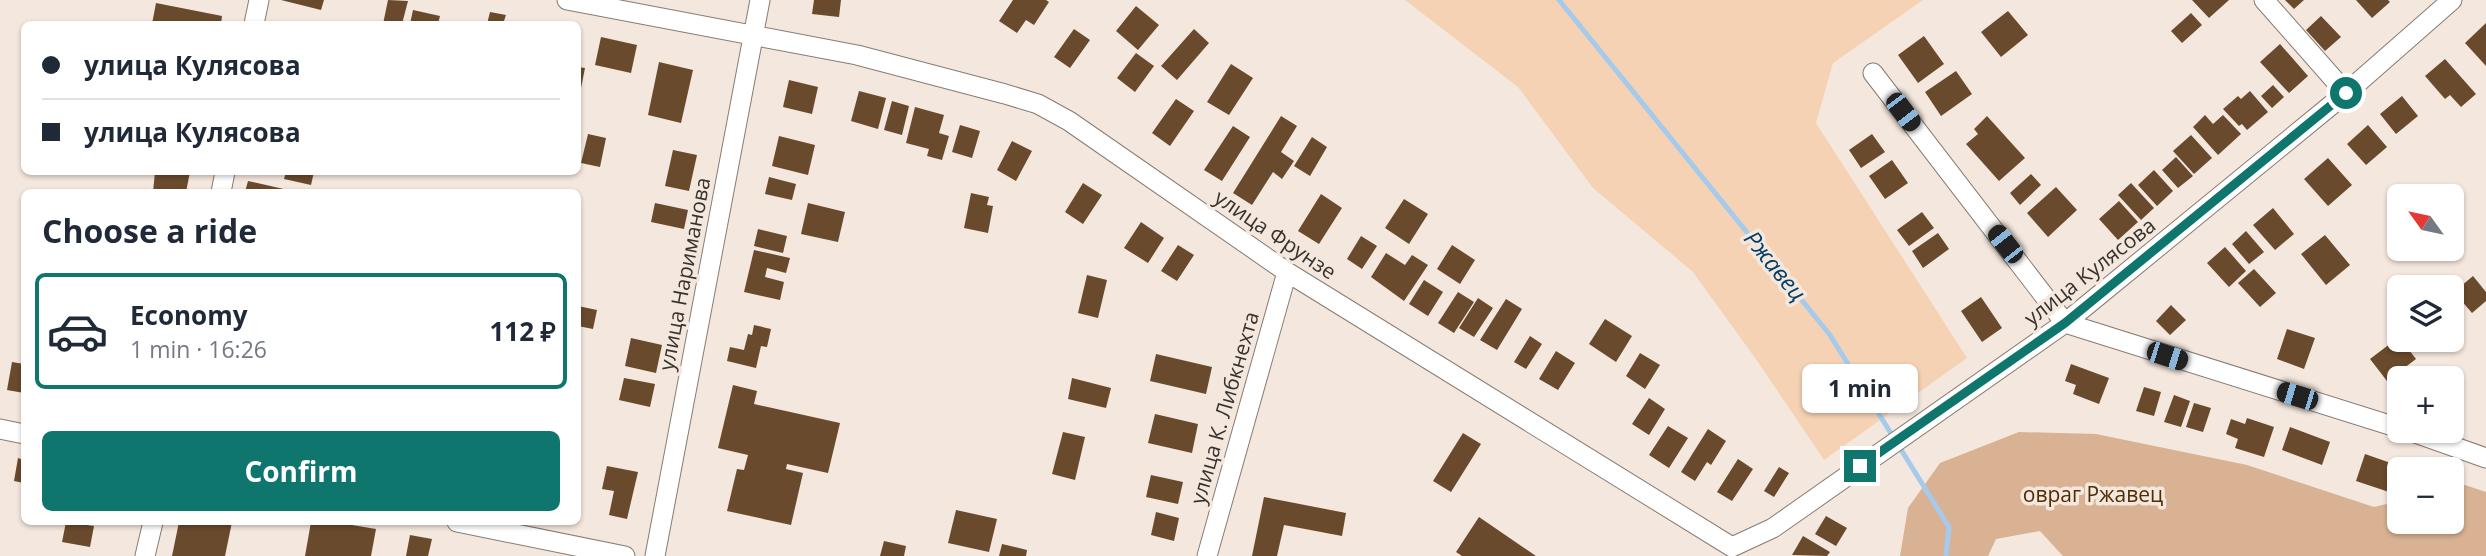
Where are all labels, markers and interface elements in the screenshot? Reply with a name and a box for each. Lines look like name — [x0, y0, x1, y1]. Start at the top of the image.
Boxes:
text: улица Кулясова — [84, 47, 301, 83]
route start — [2330, 77, 2362, 109]
car — [1882, 89, 1925, 135]
text: улица Кулясова — [84, 114, 301, 150]
street label: улица Нариманова — [652, 175, 716, 373]
street label: улица Фрунзе — [1209, 183, 1342, 285]
north arrow — [2387, 184, 2464, 261]
map controls — [2387, 184, 2464, 534]
text: Choose a ride — [42, 209, 257, 252]
street label: улица Кулясова — [2018, 211, 2161, 331]
car — [1984, 221, 2027, 267]
water label: Ржавец — [1737, 223, 1814, 308]
button: layers — [2387, 275, 2464, 352]
text: Economy — [130, 297, 248, 333]
icon: car — [46, 300, 109, 363]
street label: улица К. Либкнехта — [1183, 308, 1265, 507]
text: 112 ₽ — [490, 313, 556, 349]
text: 1 min · 16:26 — [130, 333, 267, 365]
car — [2144, 340, 2191, 372]
callout: 1 min — [1802, 364, 1918, 414]
button: + — [2387, 366, 2464, 443]
text: 1 min — [1828, 372, 1892, 404]
car — [2274, 380, 2321, 412]
button: Confirm — [42, 431, 560, 511]
route end — [1844, 450, 1876, 482]
button: − — [2387, 457, 2464, 534]
park label: овраг Ржавец — [2023, 480, 2163, 508]

